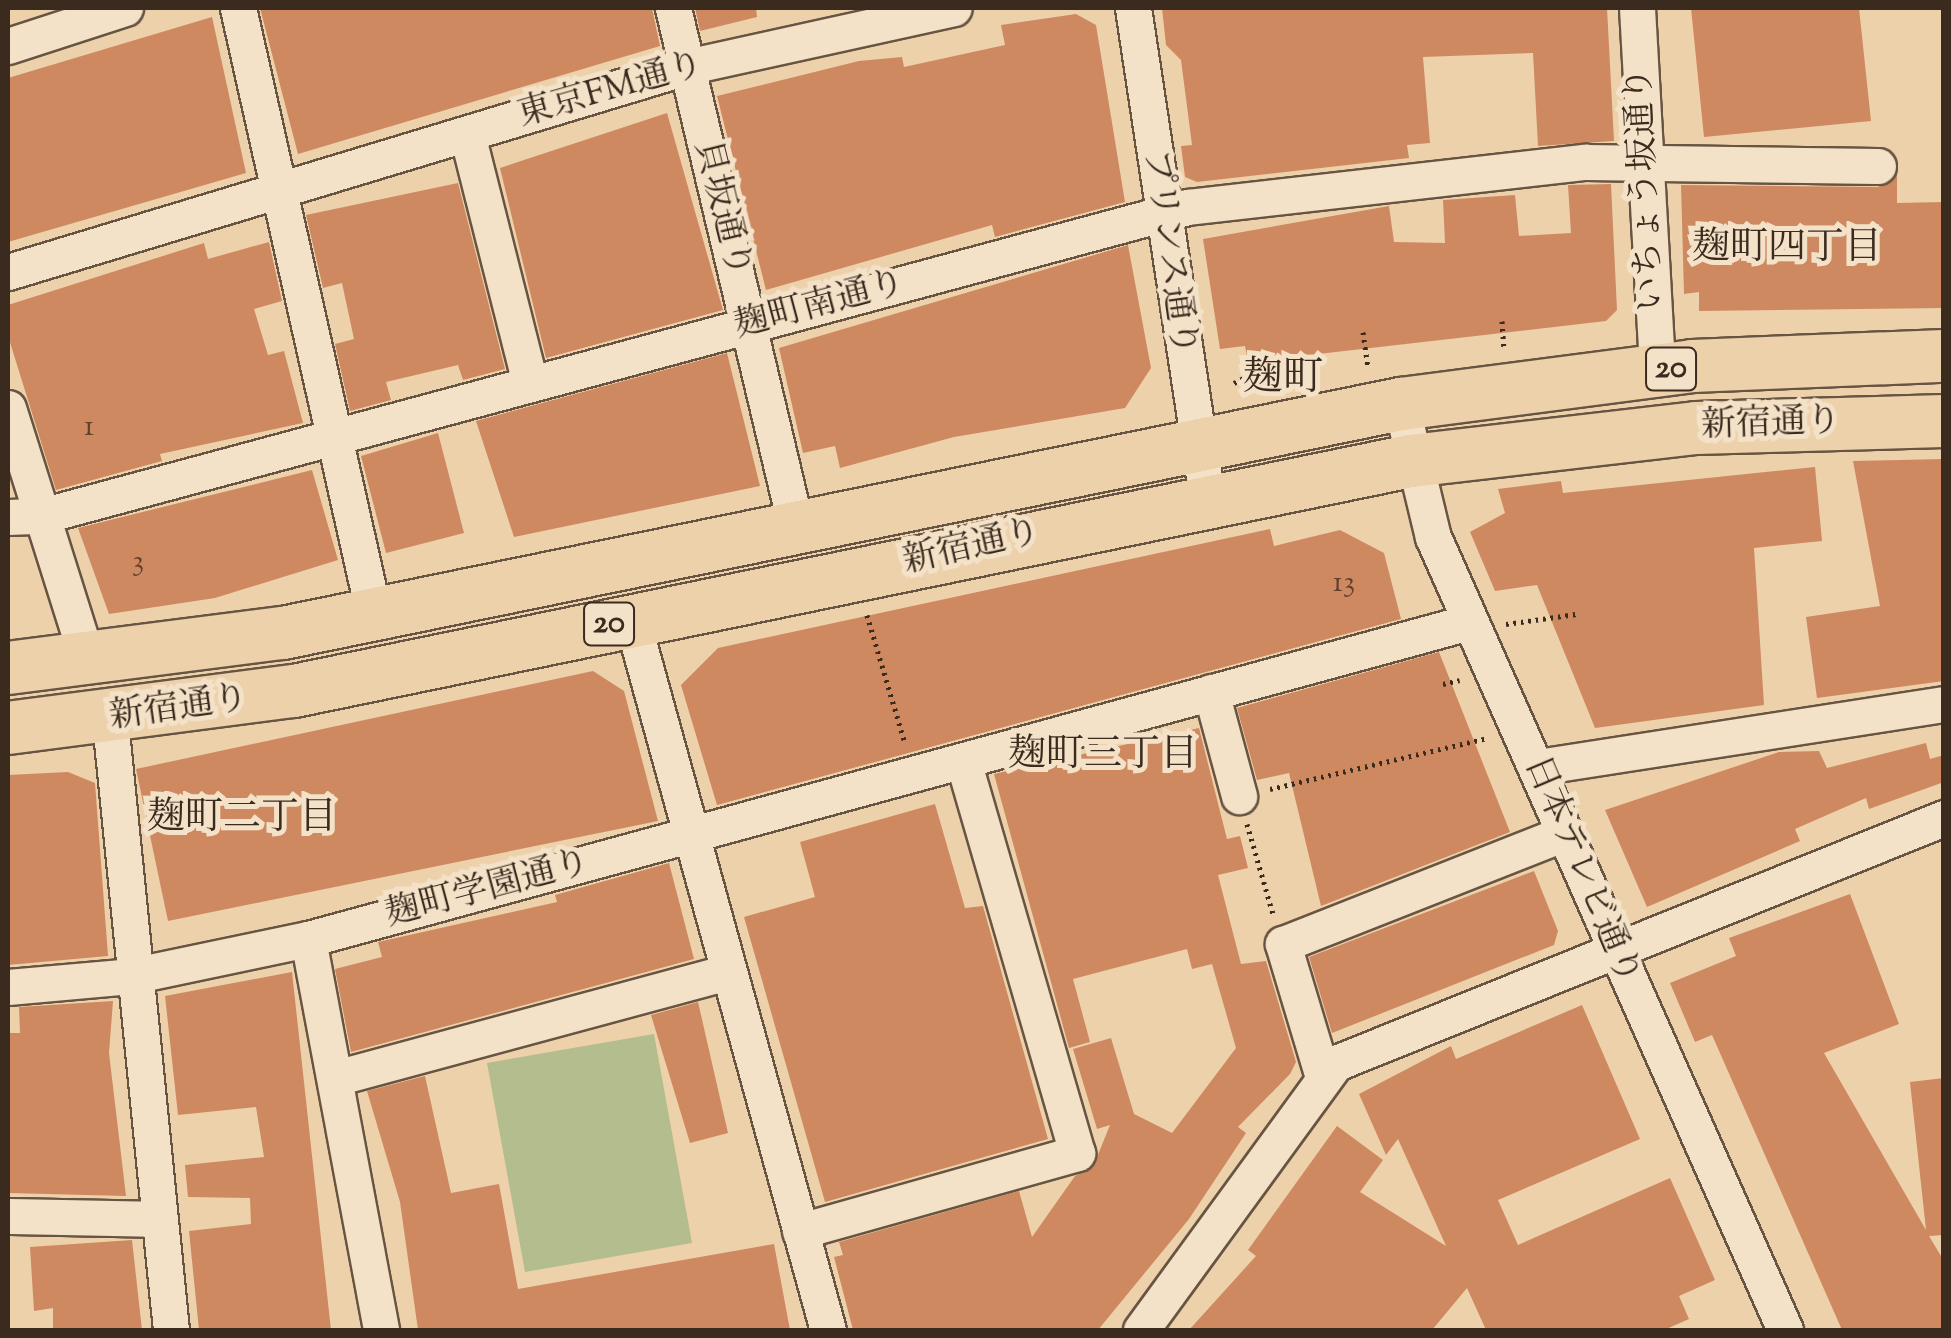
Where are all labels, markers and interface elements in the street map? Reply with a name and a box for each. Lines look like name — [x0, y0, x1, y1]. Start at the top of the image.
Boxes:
street label: 東京FM通り — [513, 44, 709, 138]
street label: いちょう坂通り — [1620, 66, 1674, 312]
street label: 貝坂通り — [684, 136, 758, 282]
street label: プリンス通り — [1133, 146, 1203, 360]
district label: 麹町四丁目 — [1692, 227, 1882, 273]
street label: 麹町南通り — [730, 263, 910, 349]
road number: 20 — [1644, 342, 1698, 396]
district label: 麹町 — [1243, 356, 1323, 404]
street label: 新宿通り — [1700, 402, 1842, 448]
house number: 1 — [84, 410, 94, 446]
street label: 新宿通り — [899, 512, 1045, 584]
house number: 3 — [132, 545, 144, 581]
house number: 13 — [1333, 566, 1355, 602]
road number: 20 — [582, 597, 636, 651]
street label: 新宿通り — [107, 678, 251, 740]
district label: 麹町三丁目 — [1008, 734, 1198, 780]
street label: 日本テレビ通り — [1514, 750, 1648, 992]
district label: 麹町二丁目 — [147, 797, 337, 843]
street label: 麹町学園通り — [381, 843, 595, 937]

